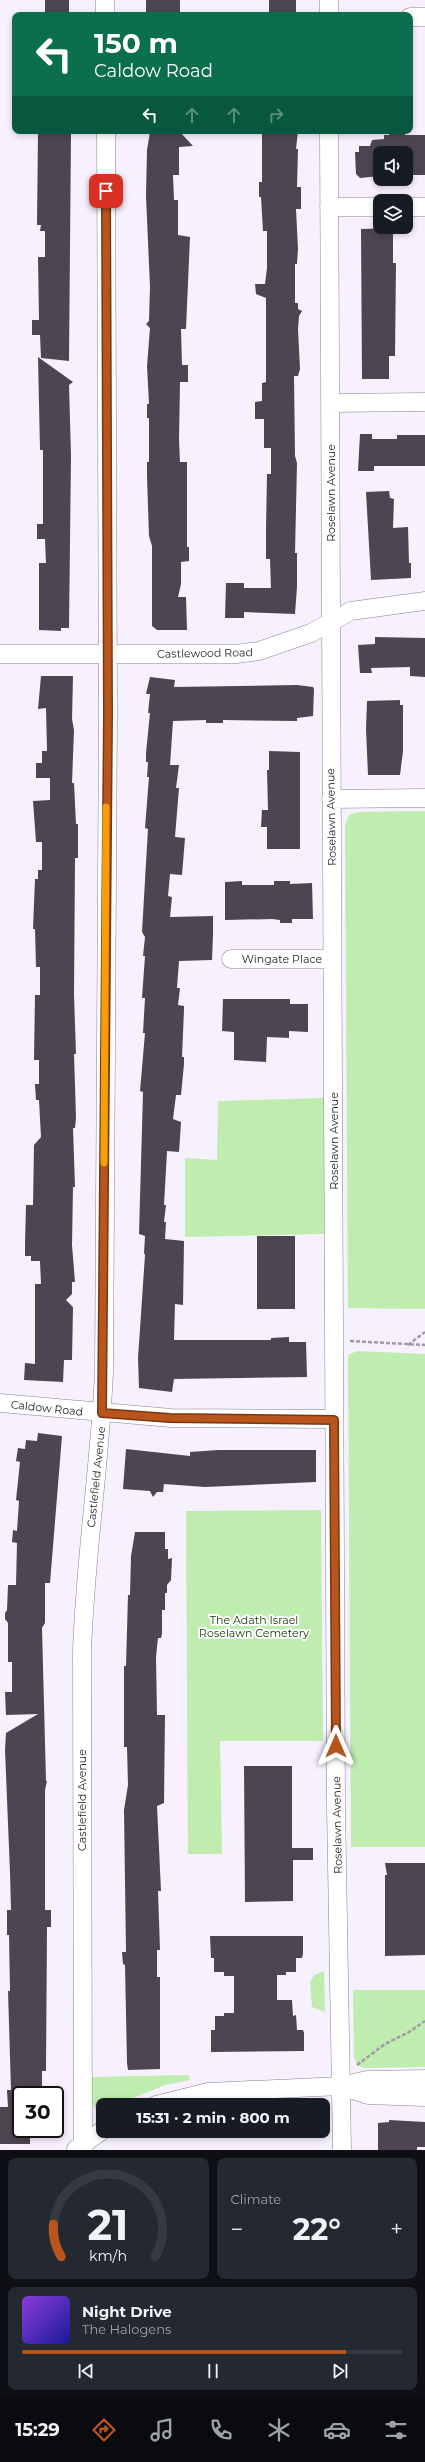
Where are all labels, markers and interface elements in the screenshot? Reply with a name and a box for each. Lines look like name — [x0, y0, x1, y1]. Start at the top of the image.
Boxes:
text: 150 m — [94, 26, 178, 60]
icon: left — [28, 28, 80, 80]
text: Caldow Road — [94, 60, 213, 82]
icon: left — [139, 104, 161, 126]
icon: ahead — [181, 104, 203, 126]
icon: ahead — [223, 104, 245, 126]
icon: right — [265, 104, 287, 126]
map controls — [373, 146, 413, 234]
button: sound — [373, 146, 413, 186]
pin — [89, 174, 123, 208]
icon: arrive — [95, 180, 117, 202]
button: layers — [373, 194, 413, 234]
street label: Roselawn Avenue — [324, 444, 338, 542]
street label: Castlewood Road — [157, 645, 253, 661]
street label: Roselawn Avenue — [323, 768, 339, 866]
street label: Wingate Place — [242, 952, 323, 966]
street label: Roselawn Avenue — [327, 1092, 341, 1190]
street label: Caldow Road — [10, 1397, 84, 1419]
street label: Castlefield Avenue — [84, 1425, 108, 1528]
park label: The Adath Israel Roselawn Cemetery — [199, 1613, 309, 1640]
position arrow — [315, 1725, 357, 1767]
street label: Castlefield Avenue — [75, 1749, 89, 1851]
street label: Roselawn Avenue — [329, 1776, 345, 1874]
speed limit sign: 30 — [12, 2086, 64, 2138]
text: 15:31 · 2 min · 800 m — [136, 2108, 290, 2127]
text: Climate — [231, 2191, 281, 2207]
text: 21 — [88, 2199, 129, 2249]
text: 22° — [293, 2211, 341, 2248]
text: − — [231, 2216, 243, 2243]
text: + — [390, 2216, 403, 2243]
text: km/h — [89, 2246, 127, 2264]
text: Night Drive — [82, 2302, 172, 2321]
text: The Halogens — [82, 2321, 171, 2337]
icon: previous — [75, 2360, 97, 2382]
icon: pause — [202, 2360, 224, 2382]
icon: next — [329, 2360, 351, 2382]
icon: directions — [90, 2416, 118, 2444]
icon: music — [148, 2416, 176, 2444]
icon: phone — [207, 2416, 235, 2444]
icon: climate — [265, 2416, 293, 2444]
icon: car — [323, 2416, 351, 2444]
icon: filters — [382, 2416, 410, 2444]
text: 15:29 — [15, 2419, 60, 2441]

